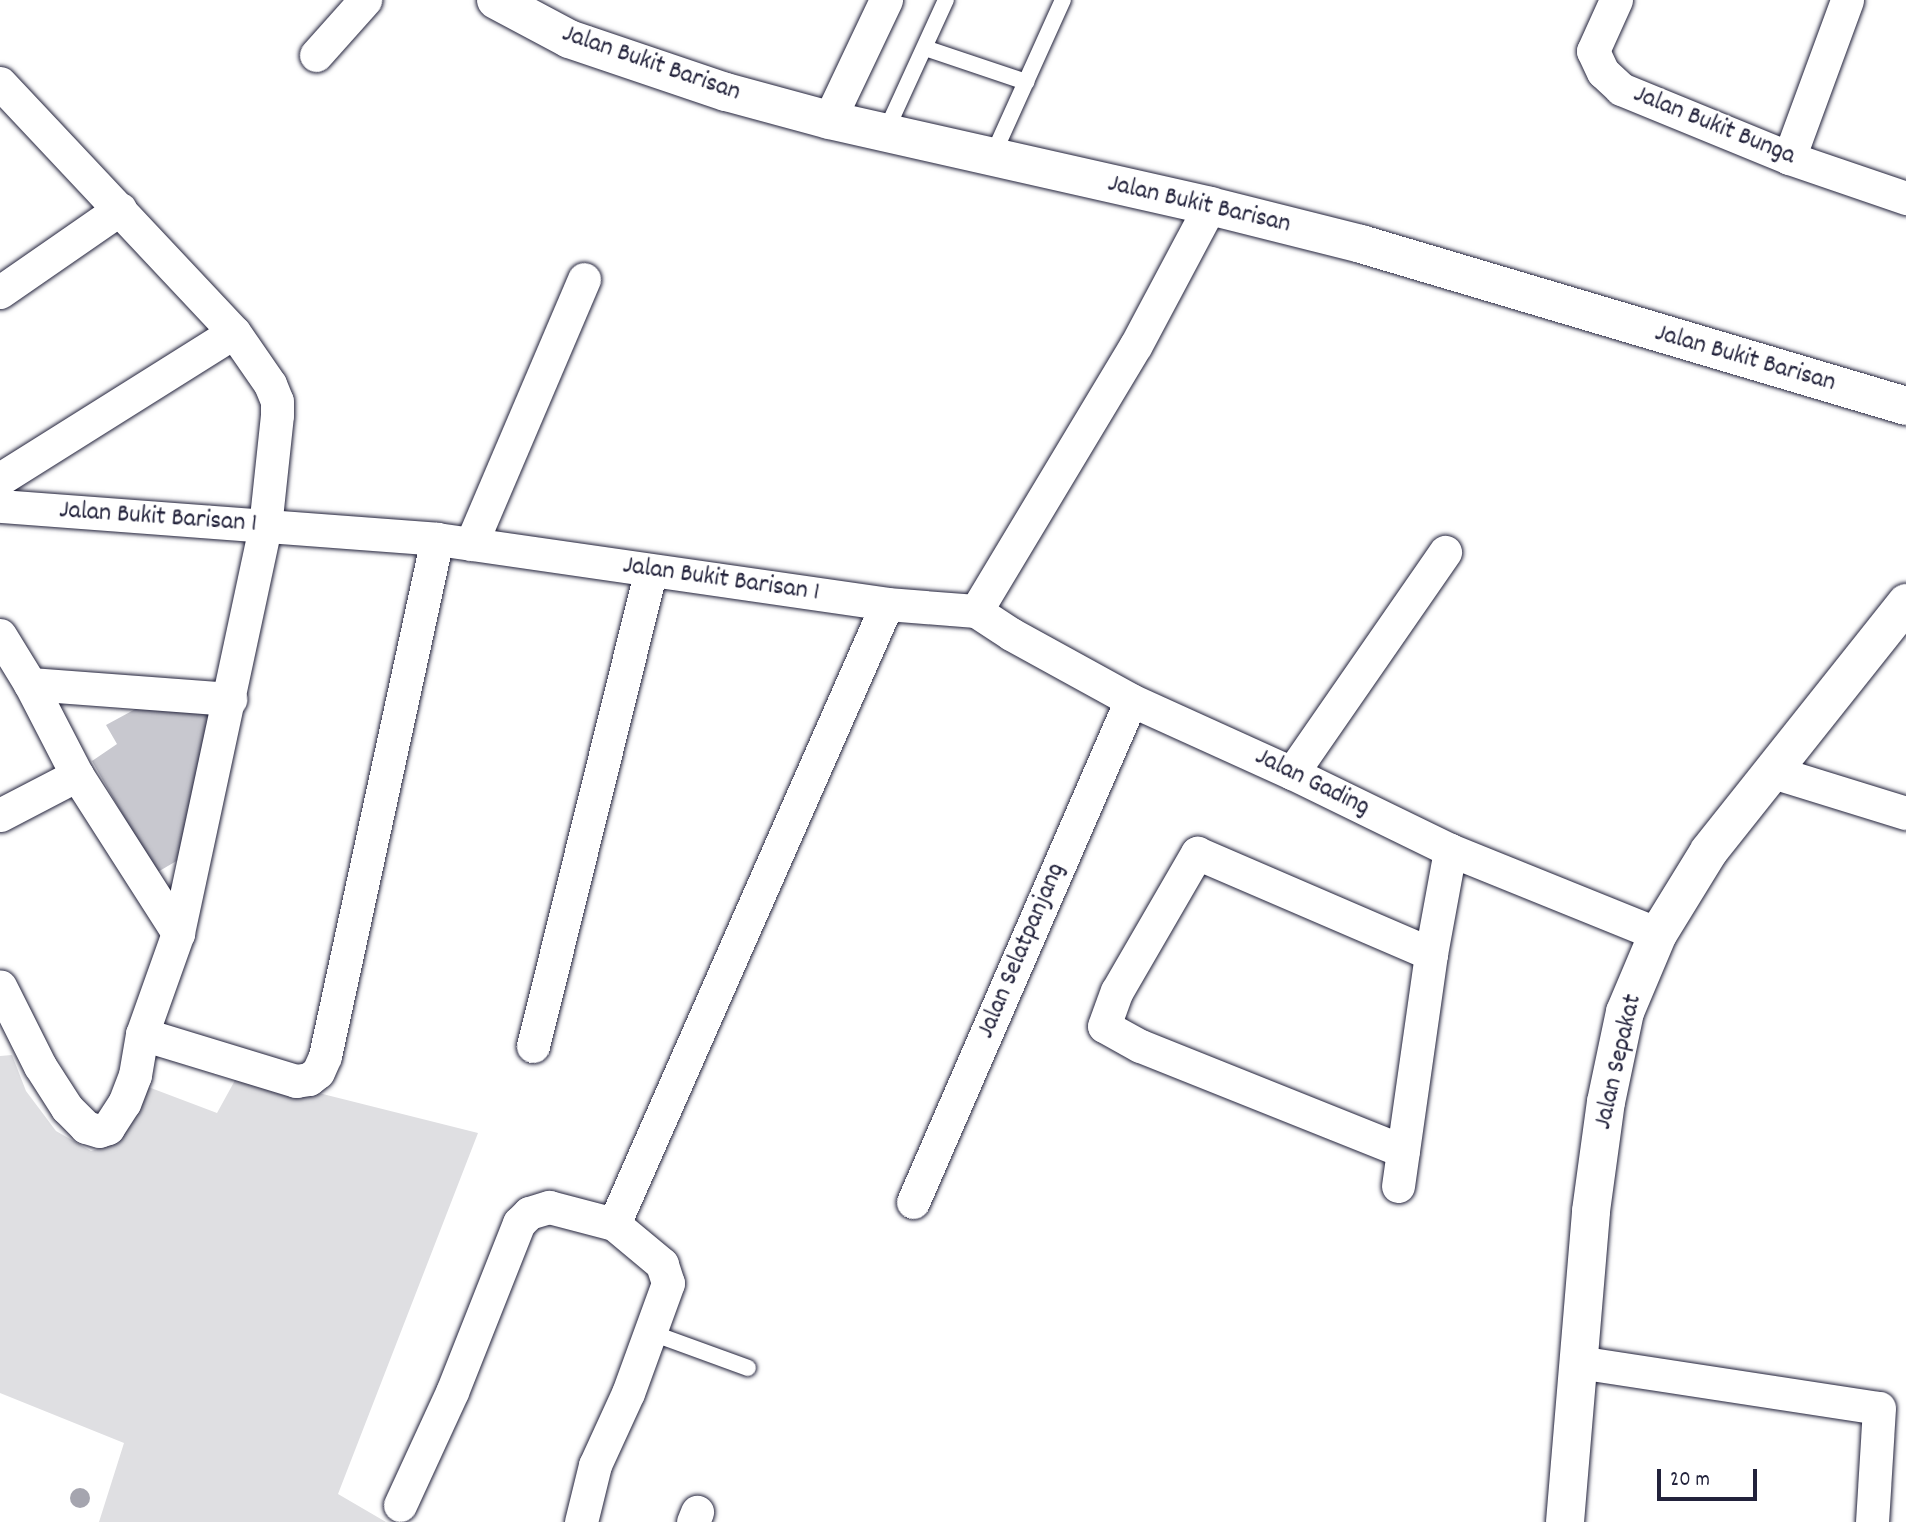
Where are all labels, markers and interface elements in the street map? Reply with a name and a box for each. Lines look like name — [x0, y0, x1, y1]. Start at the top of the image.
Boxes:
street label: Jalan Bukit Barisan — [558, 19, 744, 109]
street label: Jalan Bukit Bunga — [1629, 79, 1799, 173]
street label: Jalan Bukit Barisan — [1105, 169, 1293, 241]
street label: Jalan Bukit Barisan — [1651, 318, 1839, 400]
street label: Jalan Bukit Barisan 1 — [58, 496, 258, 540]
street label: Jalan Bukit Barisan 1 — [621, 551, 821, 609]
street label: Jalan Gading — [1250, 742, 1374, 824]
street label: Jalan Selatpanjang — [971, 859, 1073, 1043]
street label: Jalan Sepakat — [1588, 991, 1650, 1133]
scale bar — [1661, 1456, 1761, 1500]
text: 20 m — [1670, 1466, 1710, 1496]

